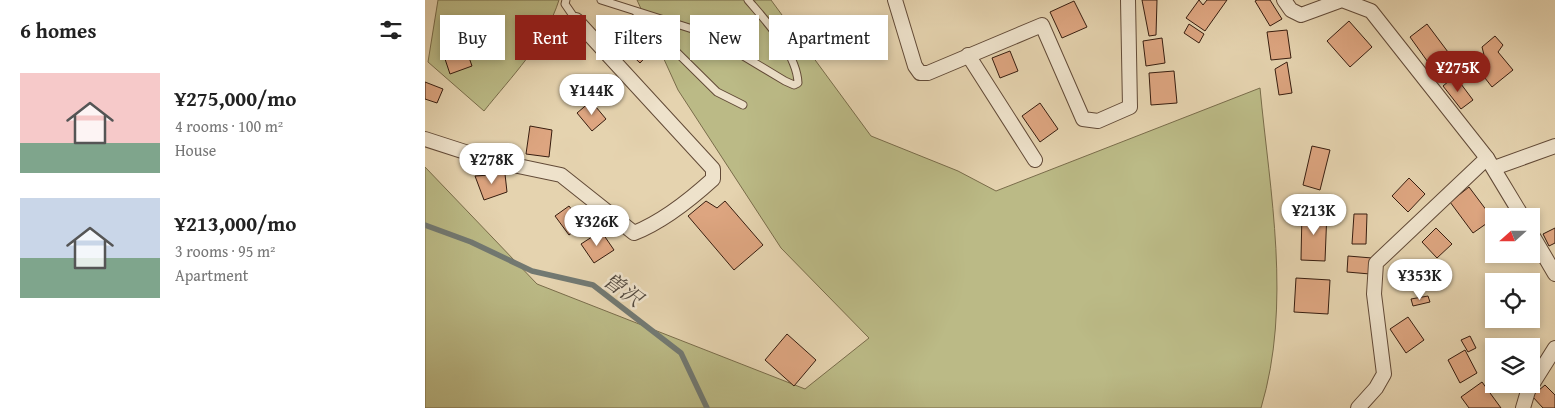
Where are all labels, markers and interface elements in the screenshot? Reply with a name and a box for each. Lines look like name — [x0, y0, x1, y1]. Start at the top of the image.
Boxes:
text: 6 homes — [20, 15, 96, 46]
chip: Buy — [440, 15, 505, 60]
chip: Rent — [515, 15, 586, 60]
chip: Filters — [596, 15, 680, 60]
chip: New — [690, 15, 759, 60]
chip: Apartment — [769, 15, 888, 60]
icon: filters — [377, 16, 405, 44]
pin: ¥275K — [1423, 51, 1493, 93]
text: ¥275K — [1436, 55, 1480, 79]
pin: ¥144K — [557, 74, 627, 116]
text: ¥144K — [570, 78, 614, 102]
text: ¥275,000/mo — [175, 83, 296, 114]
icon: home — [60, 93, 120, 153]
text: 4 rooms · 100 m² — [175, 114, 283, 138]
text: House — [175, 138, 216, 162]
pin: ¥278K — [457, 142, 527, 185]
text: ¥278K — [470, 147, 514, 171]
pin: ¥213K — [1279, 194, 1349, 236]
text: ¥213K — [1292, 198, 1336, 222]
pin: ¥326K — [562, 204, 632, 247]
text: ¥213,000/mo — [175, 208, 296, 239]
north arrow — [1485, 208, 1540, 262]
map controls — [1485, 208, 1540, 393]
text: ¥326K — [575, 209, 619, 233]
icon: home — [60, 218, 120, 278]
text: 3 rooms · 95 m² — [175, 239, 275, 263]
pin: ¥353K — [1385, 258, 1455, 301]
text: Apartment — [175, 263, 248, 287]
text: ¥353K — [1398, 263, 1442, 287]
water label: 曽沢 — [597, 264, 652, 316]
button: locate — [1485, 273, 1540, 328]
button: layers — [1485, 338, 1540, 393]

